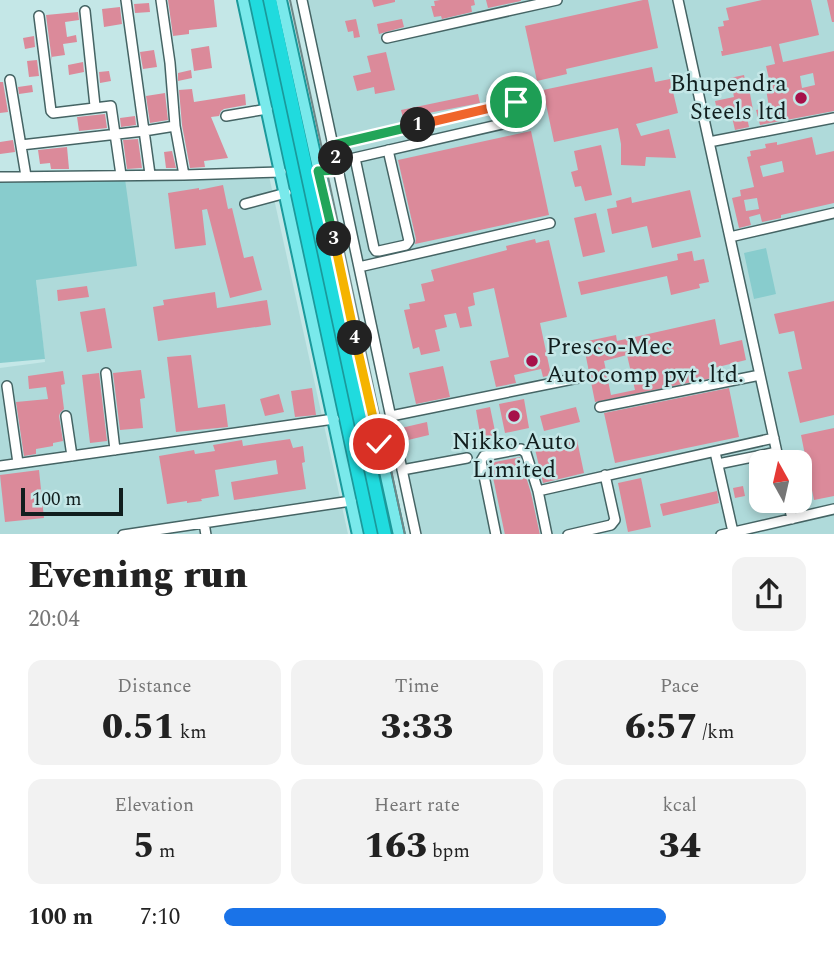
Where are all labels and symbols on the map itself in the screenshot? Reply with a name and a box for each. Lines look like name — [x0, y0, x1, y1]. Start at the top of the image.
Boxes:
place label: Bhupendra Steels ltd — [670, 66, 787, 130]
pin — [486, 72, 546, 132]
marker: Bhupendra Steels ltd — [793, 90, 809, 106]
pin: 1 — [400, 108, 436, 142]
pin: 2 — [318, 140, 354, 176]
pin: 3 — [316, 222, 352, 256]
pin: 4 — [338, 320, 372, 356]
place label: Presco-Mec Autocomp pvt. ltd. — [546, 329, 744, 393]
marker: Presco-Mec Autocomp pvt. ltd. — [524, 353, 540, 369]
marker: Nikko Auto Limited — [506, 408, 522, 424]
pin — [349, 414, 409, 474]
place label: Nikko Auto Limited — [452, 424, 576, 488]
north arrow — [749, 450, 812, 513]
scale bar — [21, 486, 122, 517]

